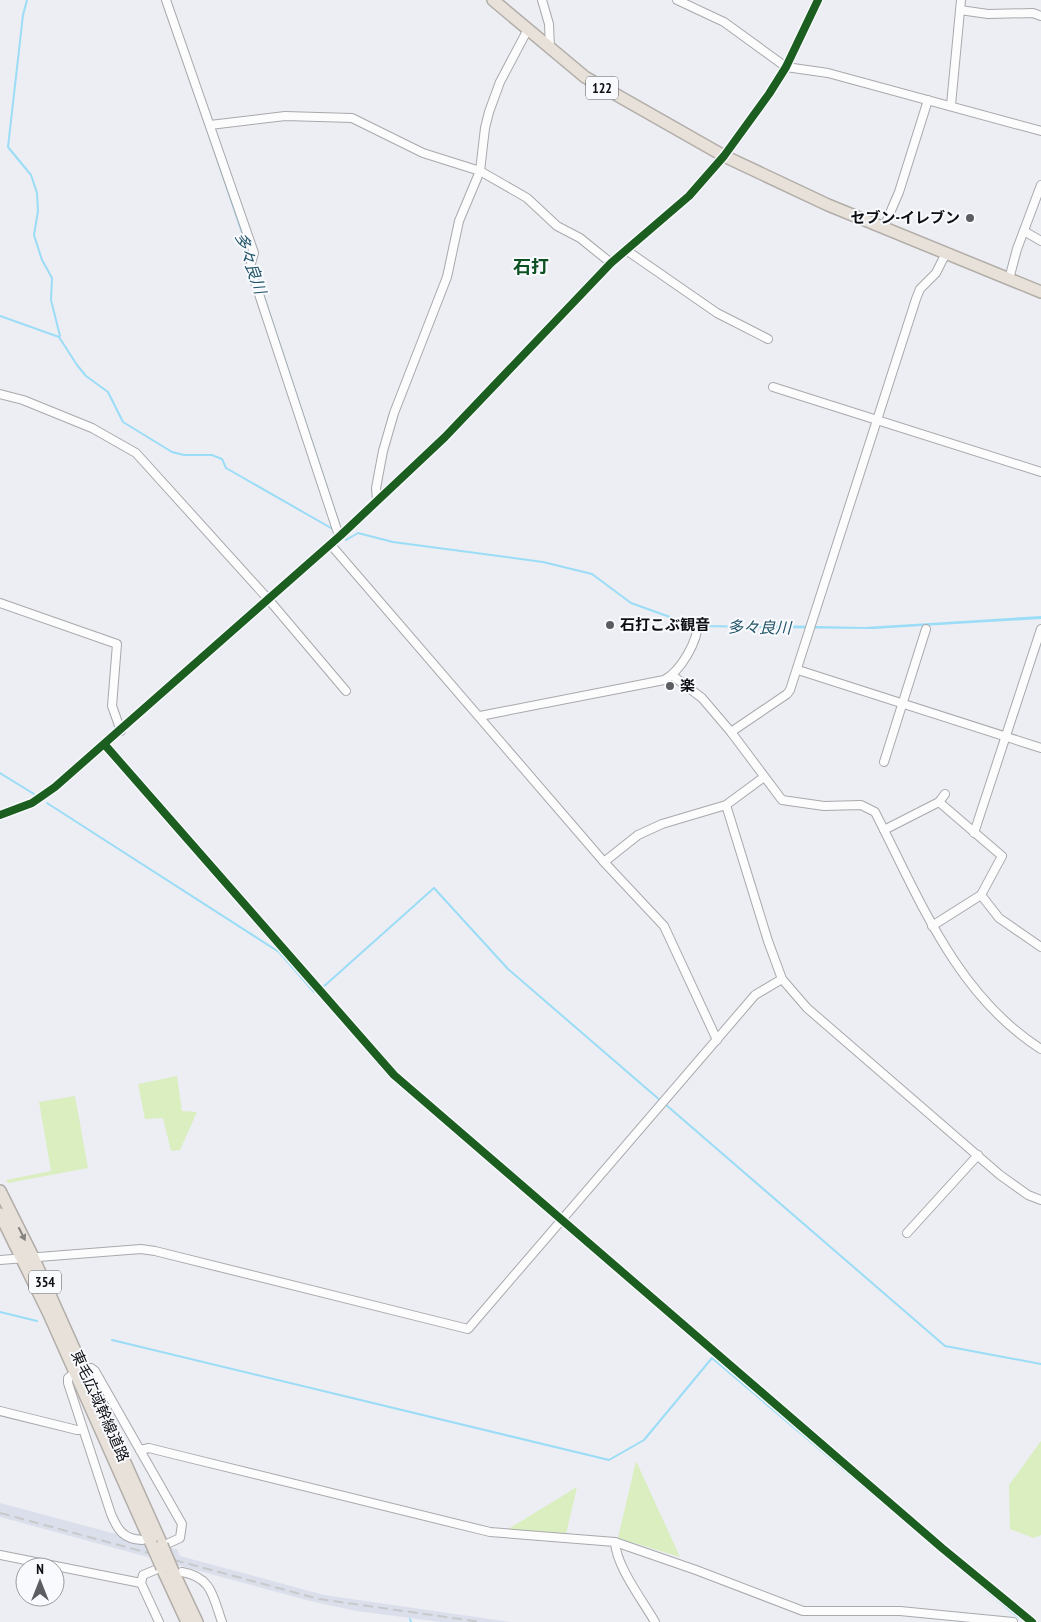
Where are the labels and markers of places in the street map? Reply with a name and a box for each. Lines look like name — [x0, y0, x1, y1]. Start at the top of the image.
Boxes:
place label: セブン-イレブン — [851, 208, 960, 227]
marker: セブン-イレブン — [964, 212, 976, 224]
place label: 石打こぶ観音 — [620, 615, 710, 634]
marker: 石打こぶ観音 — [604, 619, 616, 631]
place label: 楽 — [680, 676, 695, 695]
marker: 楽 — [664, 680, 676, 692]

